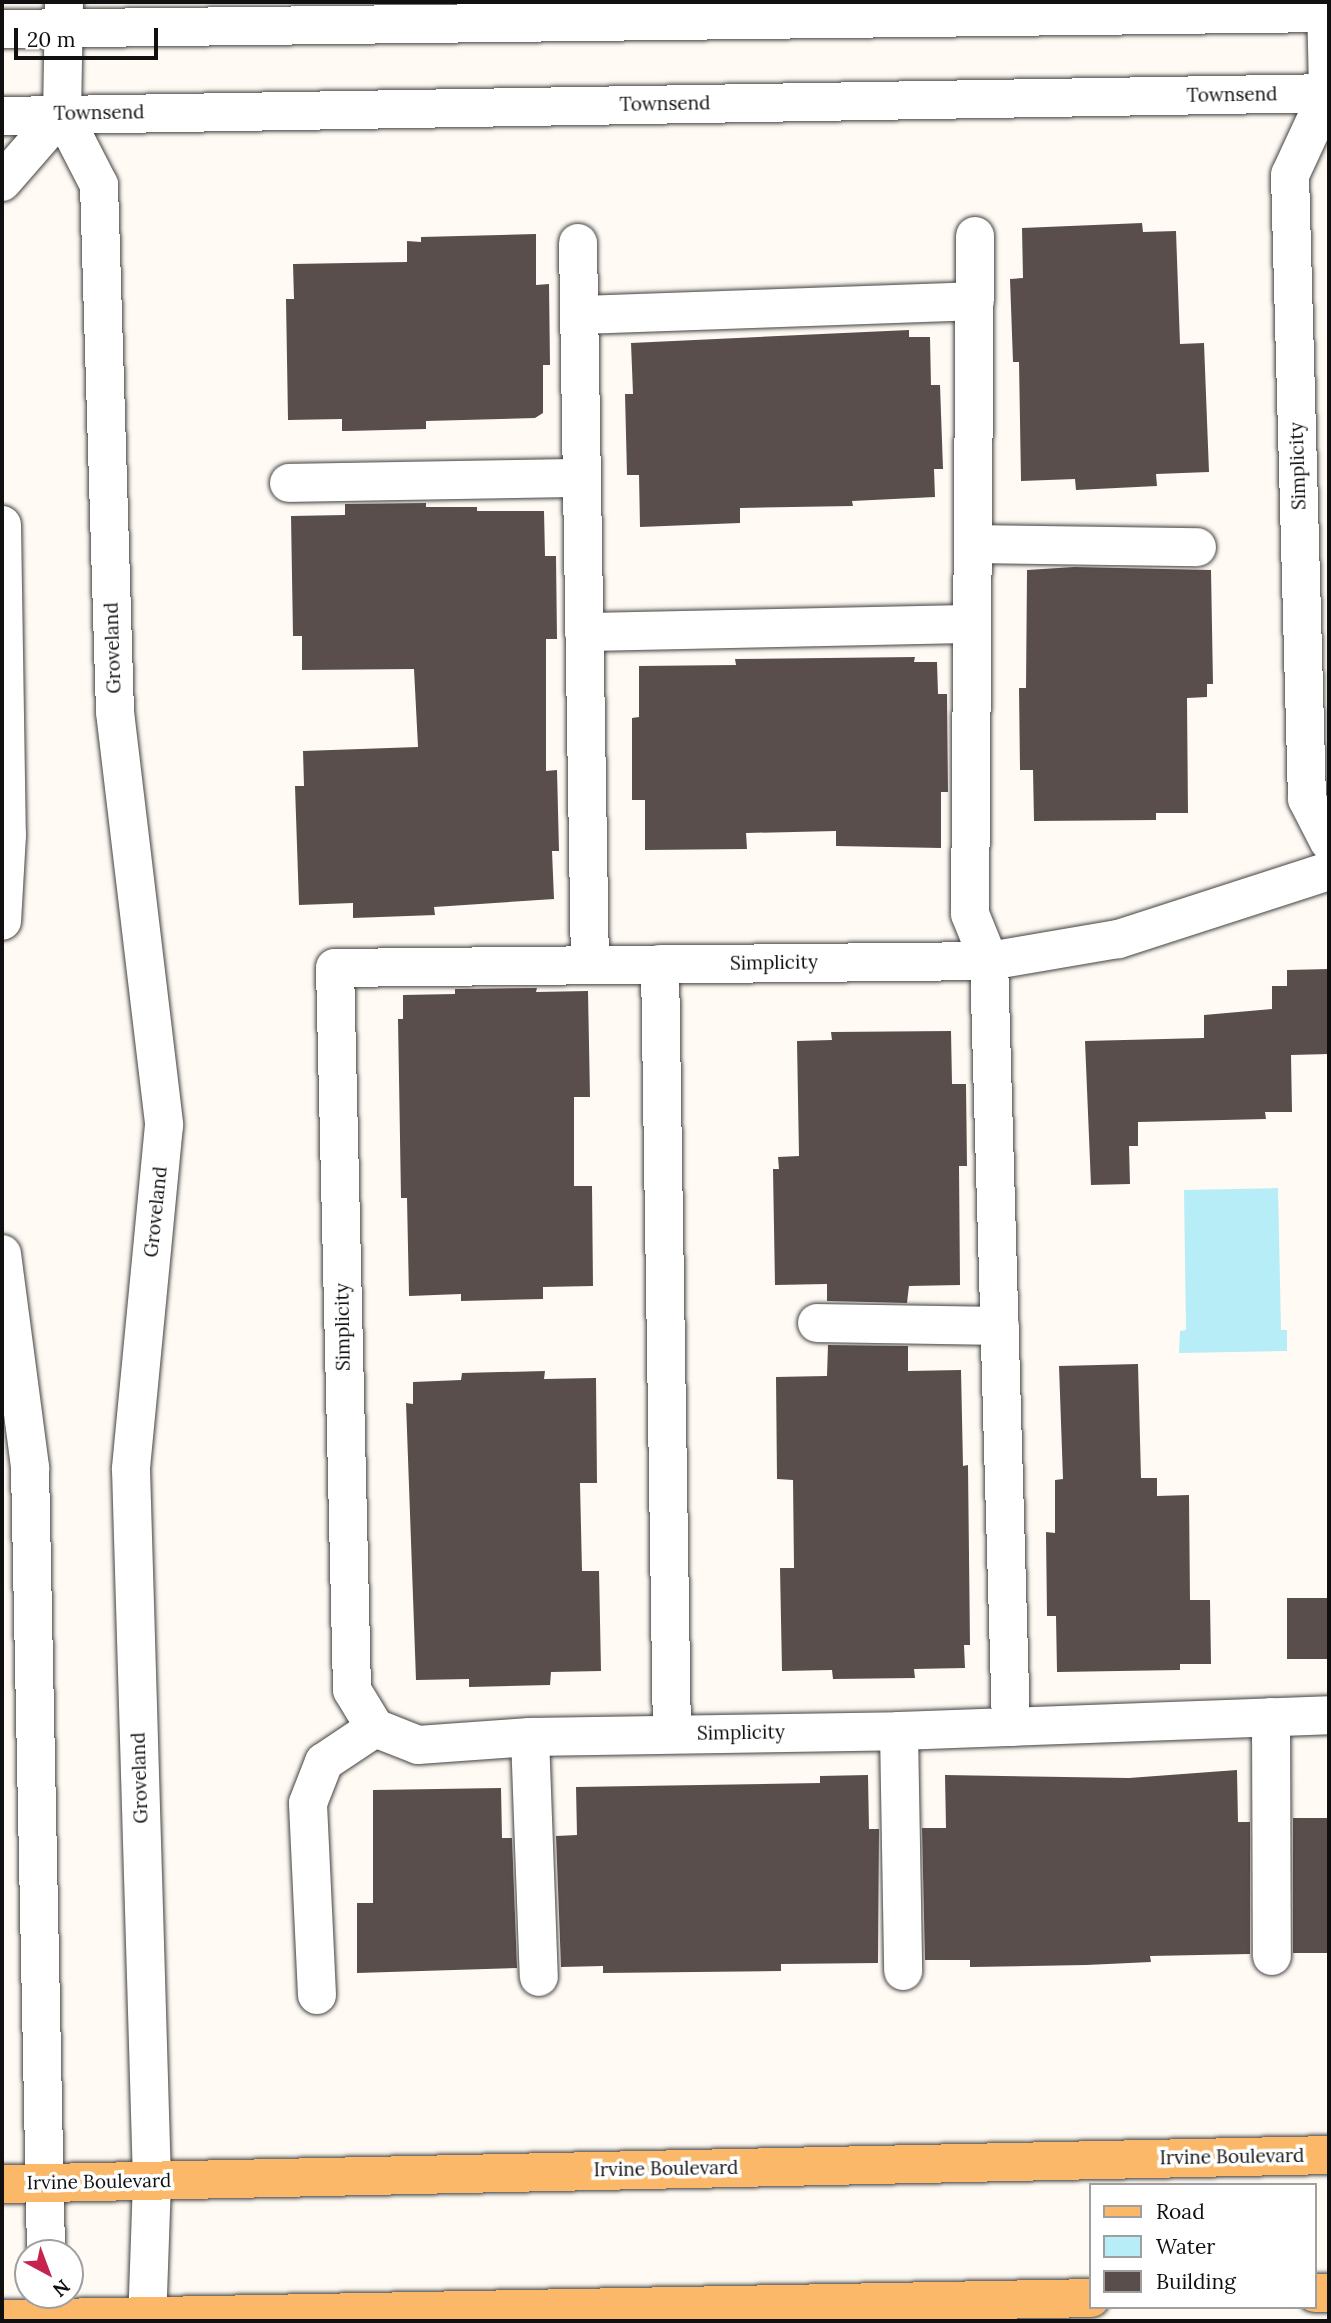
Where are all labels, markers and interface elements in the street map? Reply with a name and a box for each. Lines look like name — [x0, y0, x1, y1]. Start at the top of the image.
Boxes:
scale bar — [18, 14, 161, 58]
text: 20 m — [27, 26, 76, 53]
street label: Townsend — [1186, 83, 1278, 107]
street label: Townsend — [619, 92, 711, 116]
street label: Townsend — [53, 101, 145, 125]
street label: Simplicity — [1285, 422, 1311, 510]
street label: Groveland — [100, 602, 126, 694]
street label: Simplicity — [730, 951, 818, 975]
street label: Groveland — [140, 1165, 172, 1259]
street label: Simplicity — [331, 1283, 355, 1371]
street label: Simplicity — [697, 1721, 785, 1745]
street label: Groveland — [127, 1732, 153, 1824]
street label: Irvine Boulevard — [1159, 2144, 1305, 2170]
street label: Irvine Boulevard — [593, 2156, 739, 2182]
street label: Irvine Boulevard — [26, 2169, 172, 2195]
legend — [1090, 2183, 1317, 2309]
text: Road — [1156, 2198, 1205, 2225]
text: Water — [1156, 2233, 1215, 2260]
north arrow — [14, 2239, 84, 2309]
text: Building — [1156, 2268, 1236, 2295]
text: N — [48, 2274, 75, 2302]

